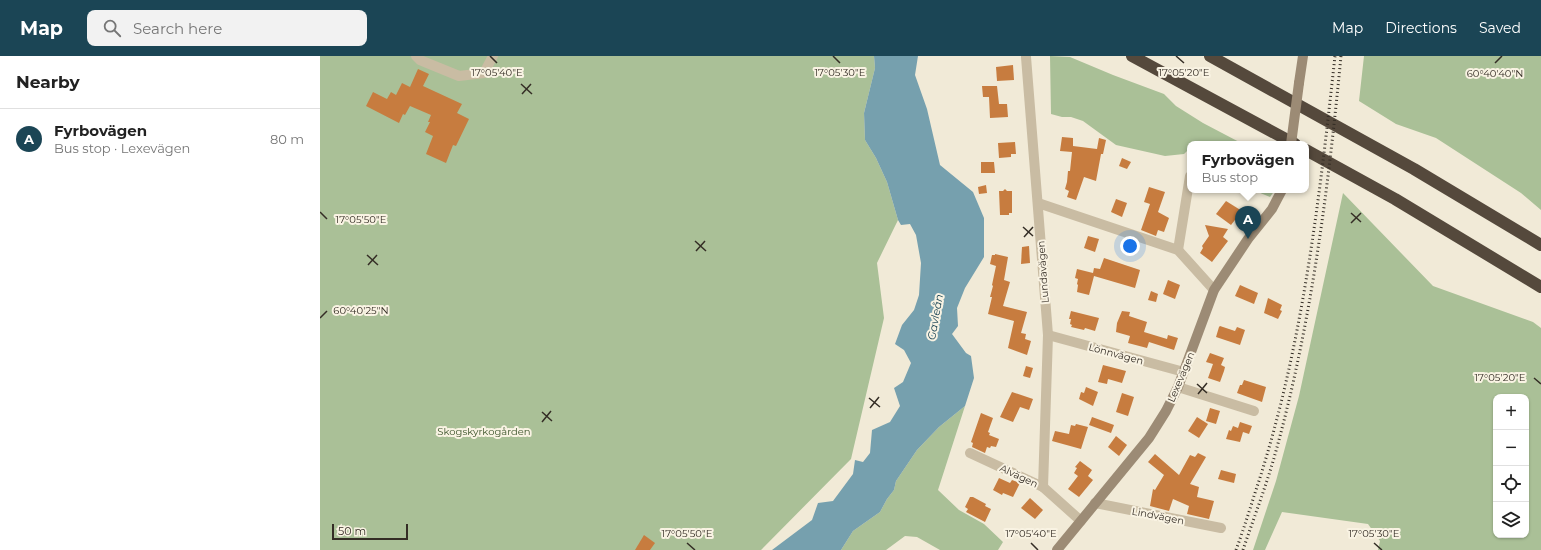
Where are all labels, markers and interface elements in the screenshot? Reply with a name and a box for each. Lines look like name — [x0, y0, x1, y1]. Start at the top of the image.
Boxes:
search box — [87, 10, 367, 46]
text: Map — [20, 17, 63, 40]
icon: search — [101, 17, 123, 39]
text: Search here — [133, 19, 222, 38]
text: Map — [1332, 19, 1363, 37]
text: Directions — [1385, 19, 1457, 37]
text: Saved — [1479, 19, 1521, 37]
text: 17°05'40"E — [471, 66, 523, 79]
text: 17°05'30"E — [815, 66, 866, 79]
text: 17°05'20"E — [1158, 66, 1210, 79]
text: 60°40'40"N — [1467, 67, 1523, 80]
text: Nearby — [16, 72, 80, 92]
text: Fyrbovägen — [54, 121, 147, 140]
text: A — [24, 131, 34, 147]
text: 80 m — [270, 131, 304, 147]
text: Bus stop · Lexevägen — [54, 140, 190, 156]
popup — [1187, 141, 1309, 193]
text: Fyrbovägen — [1201, 150, 1295, 169]
text: Bus stop — [1201, 169, 1258, 185]
pin: A — [1235, 206, 1261, 239]
text: 17°05'50"E — [336, 213, 387, 226]
your location — [1120, 236, 1140, 256]
street label: Lundavägen — [1034, 240, 1052, 304]
water label: Gavleån — [924, 293, 946, 341]
text: 60°40'25"N — [333, 304, 389, 317]
street label: Lönnvägen — [1087, 340, 1145, 368]
street label: Lexevägen — [1165, 350, 1197, 404]
text: 17°05'20"E — [1474, 371, 1526, 384]
map controls — [1493, 394, 1529, 538]
button: + — [1493, 394, 1529, 430]
park label: Skogskyrkogården — [437, 425, 531, 438]
button: − — [1493, 430, 1529, 466]
street label: Alvägen — [998, 462, 1040, 490]
button: locate — [1493, 466, 1529, 502]
button: layers — [1493, 502, 1529, 538]
street label: Lindvägen — [1131, 505, 1185, 527]
scale bar — [332, 522, 408, 541]
text: 50 m — [338, 524, 366, 538]
text: 17°05'50"E — [662, 527, 713, 540]
text: 17°05'40"E — [1005, 527, 1057, 540]
text: 17°05'30"E — [1349, 527, 1400, 540]

